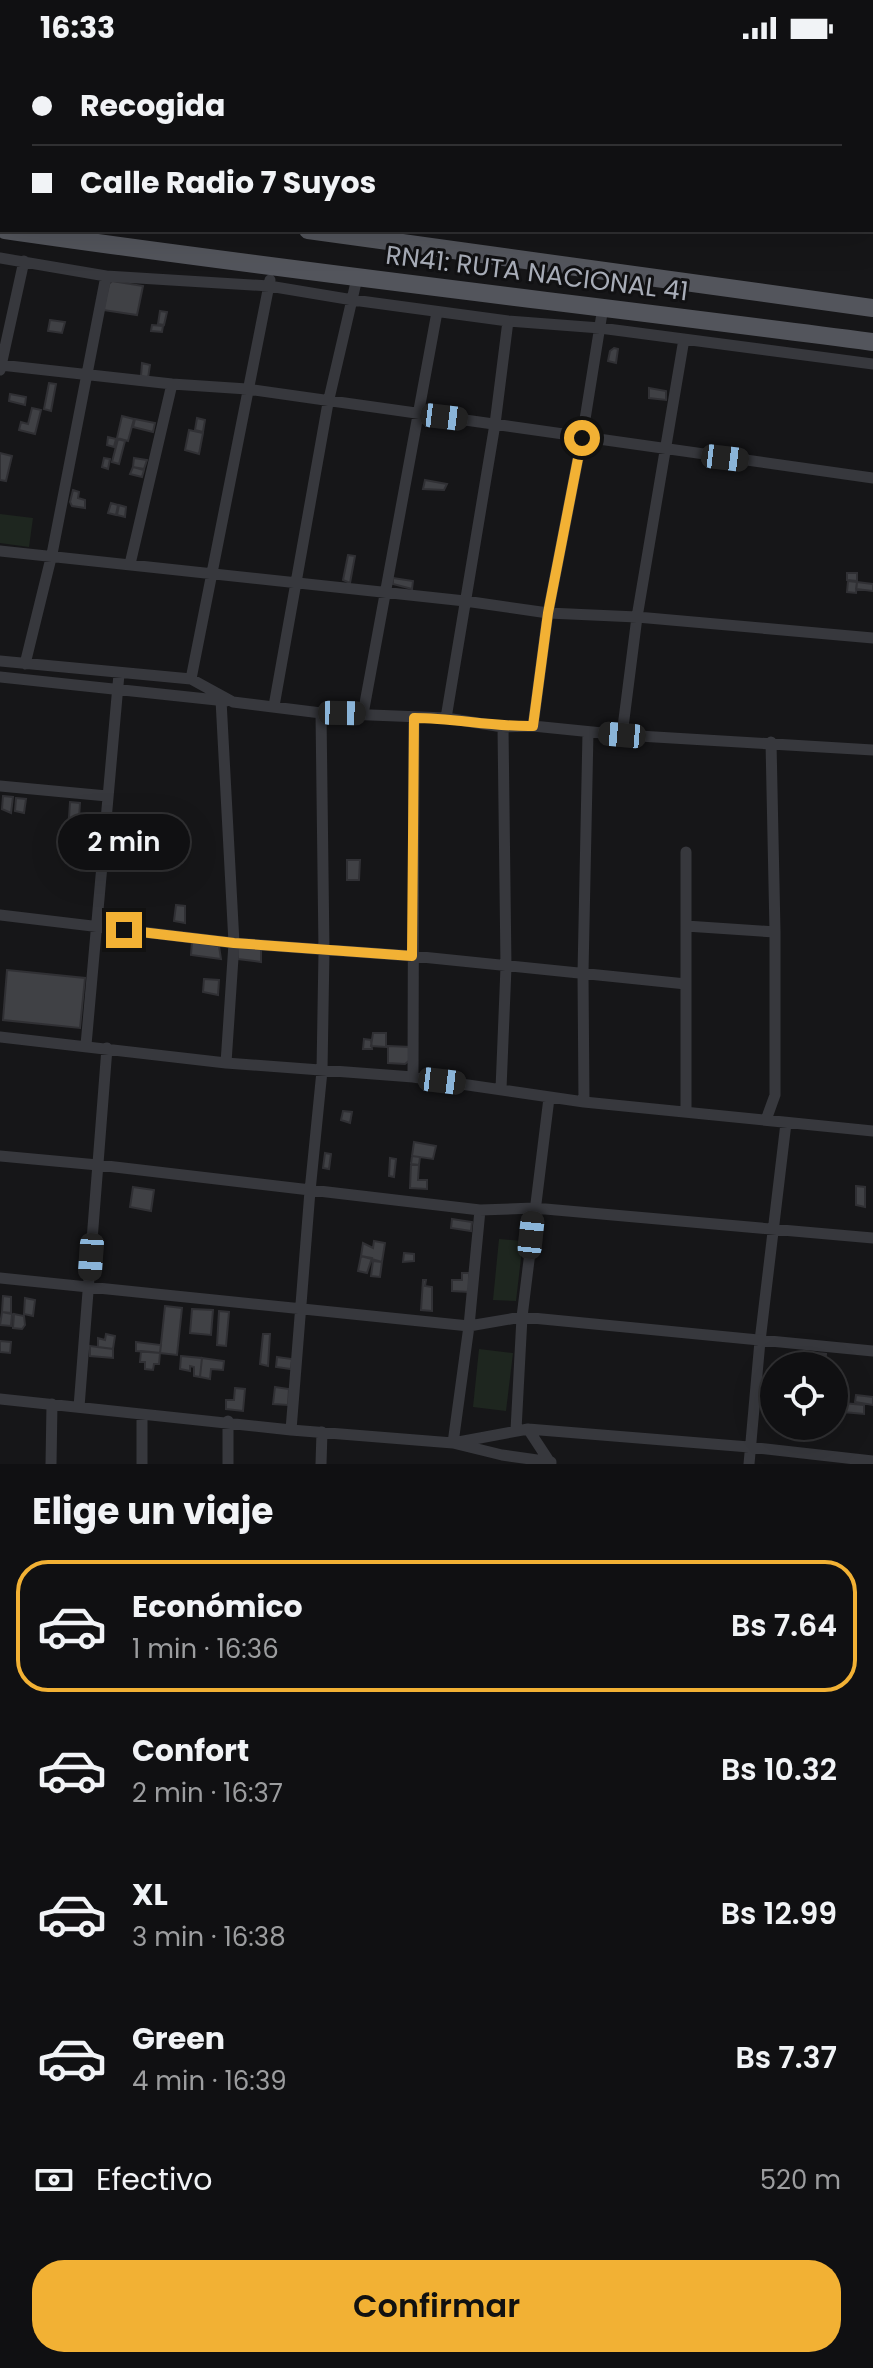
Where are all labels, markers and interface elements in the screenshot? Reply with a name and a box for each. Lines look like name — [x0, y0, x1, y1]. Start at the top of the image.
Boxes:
text: 16:33 — [40, 6, 115, 49]
text: Recogida — [80, 84, 225, 127]
text: Calle Radio 7 Suyos — [80, 161, 376, 204]
street label: RN41: RUTA NACIONAL 41 — [384, 237, 690, 309]
car — [419, 402, 469, 432]
route start — [564, 420, 600, 456]
car — [700, 443, 750, 473]
car — [318, 701, 366, 725]
car — [597, 721, 647, 749]
callout: 2 min — [58, 814, 190, 870]
text: 2 min — [88, 824, 160, 860]
route end — [106, 912, 142, 948]
car — [417, 1066, 467, 1096]
car — [517, 1210, 545, 1260]
car — [77, 1232, 105, 1282]
map controls — [760, 1352, 848, 1440]
button: locate — [760, 1352, 848, 1440]
text: Elige un viaje — [32, 1486, 274, 1537]
text: Económico — [132, 1585, 303, 1628]
icon: car — [36, 1590, 108, 1662]
text: Bs 7.64 — [731, 1604, 837, 1647]
text: 1 min · 16:36 — [132, 1631, 279, 1667]
text: Confort — [132, 1729, 249, 1772]
icon: car — [36, 1734, 108, 1806]
text: Bs 10.32 — [721, 1748, 837, 1791]
text: 2 min · 16:37 — [132, 1775, 283, 1811]
text: XL — [132, 1873, 168, 1916]
icon: car — [36, 1878, 108, 1950]
text: Bs 12.99 — [721, 1892, 837, 1935]
text: 3 min · 16:38 — [132, 1919, 286, 1955]
text: Green — [132, 2017, 225, 2060]
icon: car — [36, 2022, 108, 2094]
text: Bs 7.37 — [736, 2036, 837, 2079]
text: 4 min · 16:39 — [132, 2063, 287, 2099]
icon: cash — [32, 2158, 76, 2202]
text: Efectivo — [96, 2158, 212, 2201]
text: 520 m — [760, 2162, 841, 2198]
button: Confirmar — [32, 2260, 841, 2352]

